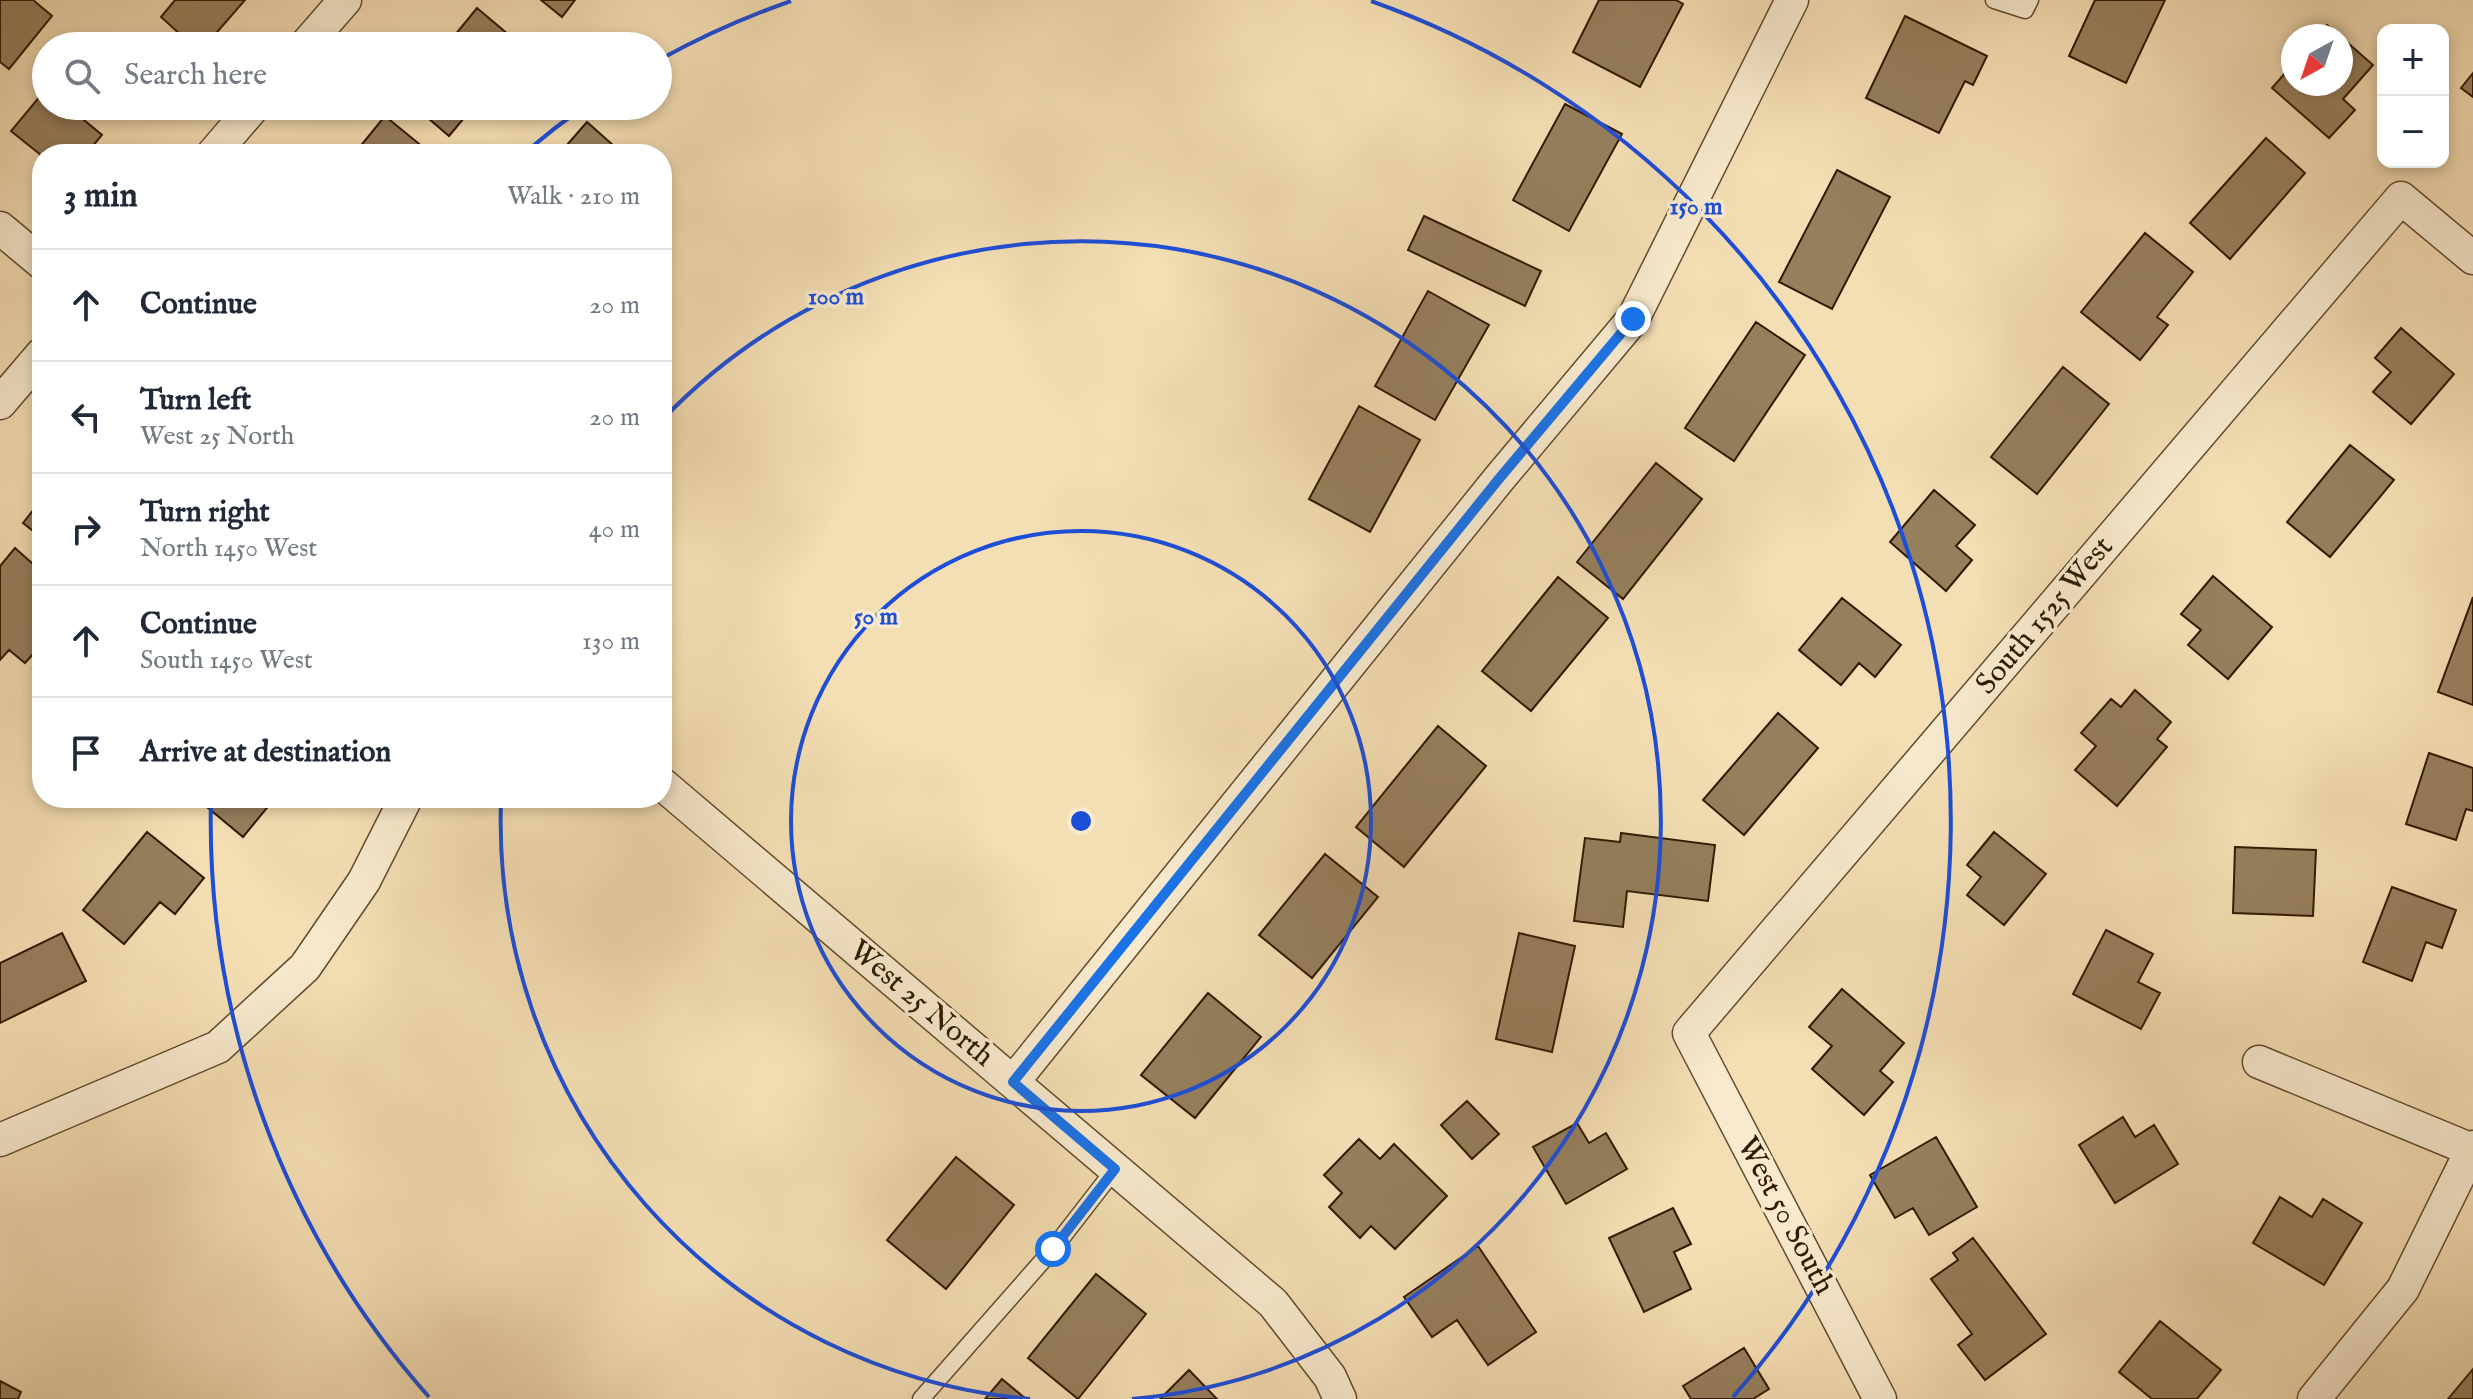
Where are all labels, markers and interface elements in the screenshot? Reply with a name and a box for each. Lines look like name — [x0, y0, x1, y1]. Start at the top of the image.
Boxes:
north arrow — [2281, 24, 2353, 96]
map controls — [2377, 24, 2449, 168]
button: + — [2377, 24, 2449, 96]
search box — [32, 32, 672, 120]
icon: search — [60, 54, 104, 98]
text: Search here — [124, 57, 267, 95]
button: − — [2377, 96, 2449, 168]
text: 3 min — [64, 175, 138, 218]
text: Walk · 210 m — [507, 180, 640, 213]
text: 150 m — [1669, 192, 1723, 223]
text: 100 m — [808, 282, 865, 313]
icon: ahead — [64, 283, 108, 327]
text: Continue — [140, 286, 257, 324]
text: 20 m — [589, 289, 640, 322]
route end — [1615, 301, 1651, 337]
text: Turn left — [140, 382, 251, 420]
icon: left — [64, 395, 108, 439]
text: 20 m — [589, 401, 640, 434]
text: West 25 North — [140, 420, 294, 453]
text: Turn right — [140, 494, 270, 532]
icon: right — [64, 507, 108, 551]
text: 40 m — [589, 513, 640, 546]
street label: South 1525 West — [1968, 529, 2122, 703]
text: North 1450 West — [140, 532, 317, 565]
text: 50 m — [854, 602, 899, 633]
text: Continue — [140, 606, 257, 644]
icon: ahead — [64, 619, 108, 663]
text: 130 m — [582, 625, 640, 658]
text: South 1450 West — [140, 644, 313, 677]
icon: arrive — [64, 731, 108, 775]
text: Arrive at destination — [140, 734, 391, 772]
centre of rings — [1067, 807, 1095, 835]
street label: West 25 North — [841, 932, 1001, 1076]
street label: West 50 South — [1727, 1130, 1843, 1302]
route start — [1035, 1231, 1071, 1267]

